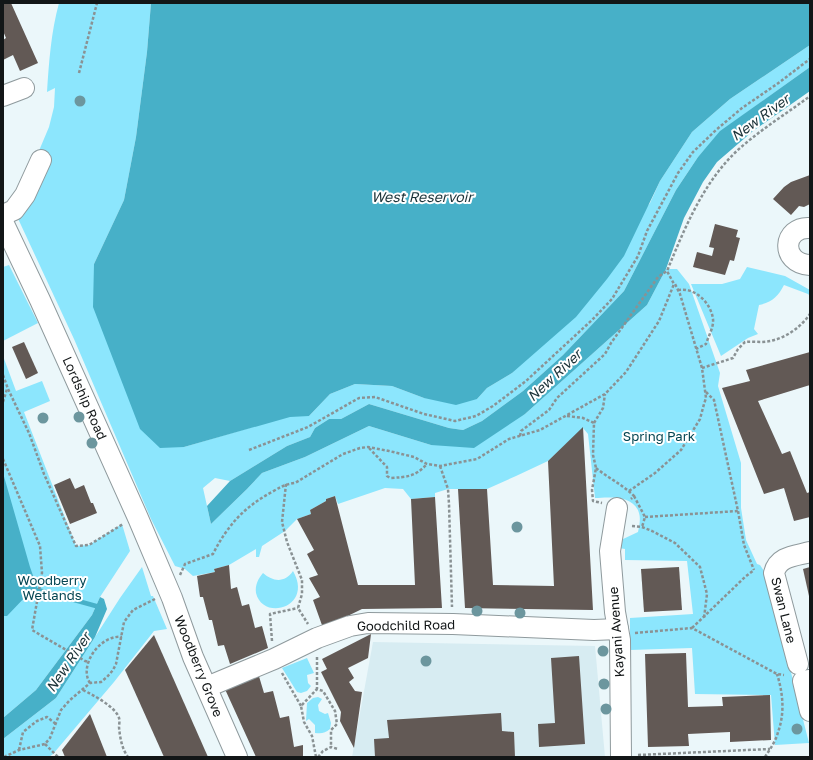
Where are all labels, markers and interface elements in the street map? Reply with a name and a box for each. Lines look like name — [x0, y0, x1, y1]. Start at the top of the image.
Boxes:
water label: New River — [728, 89, 795, 144]
water label: West Reservoir — [371, 188, 475, 205]
water label: New River — [523, 344, 586, 404]
street label: Lordship Road — [59, 354, 111, 442]
park label: Spring Park — [623, 428, 696, 444]
park label: Woodberry Wetlands — [18, 572, 87, 603]
street label: Swan Lane — [768, 575, 800, 645]
street label: Kayani Avenue — [605, 586, 627, 678]
street label: Woodberry Grove — [171, 613, 227, 719]
street label: Goodchild Road — [357, 616, 455, 634]
water label: New River — [42, 627, 95, 695]

